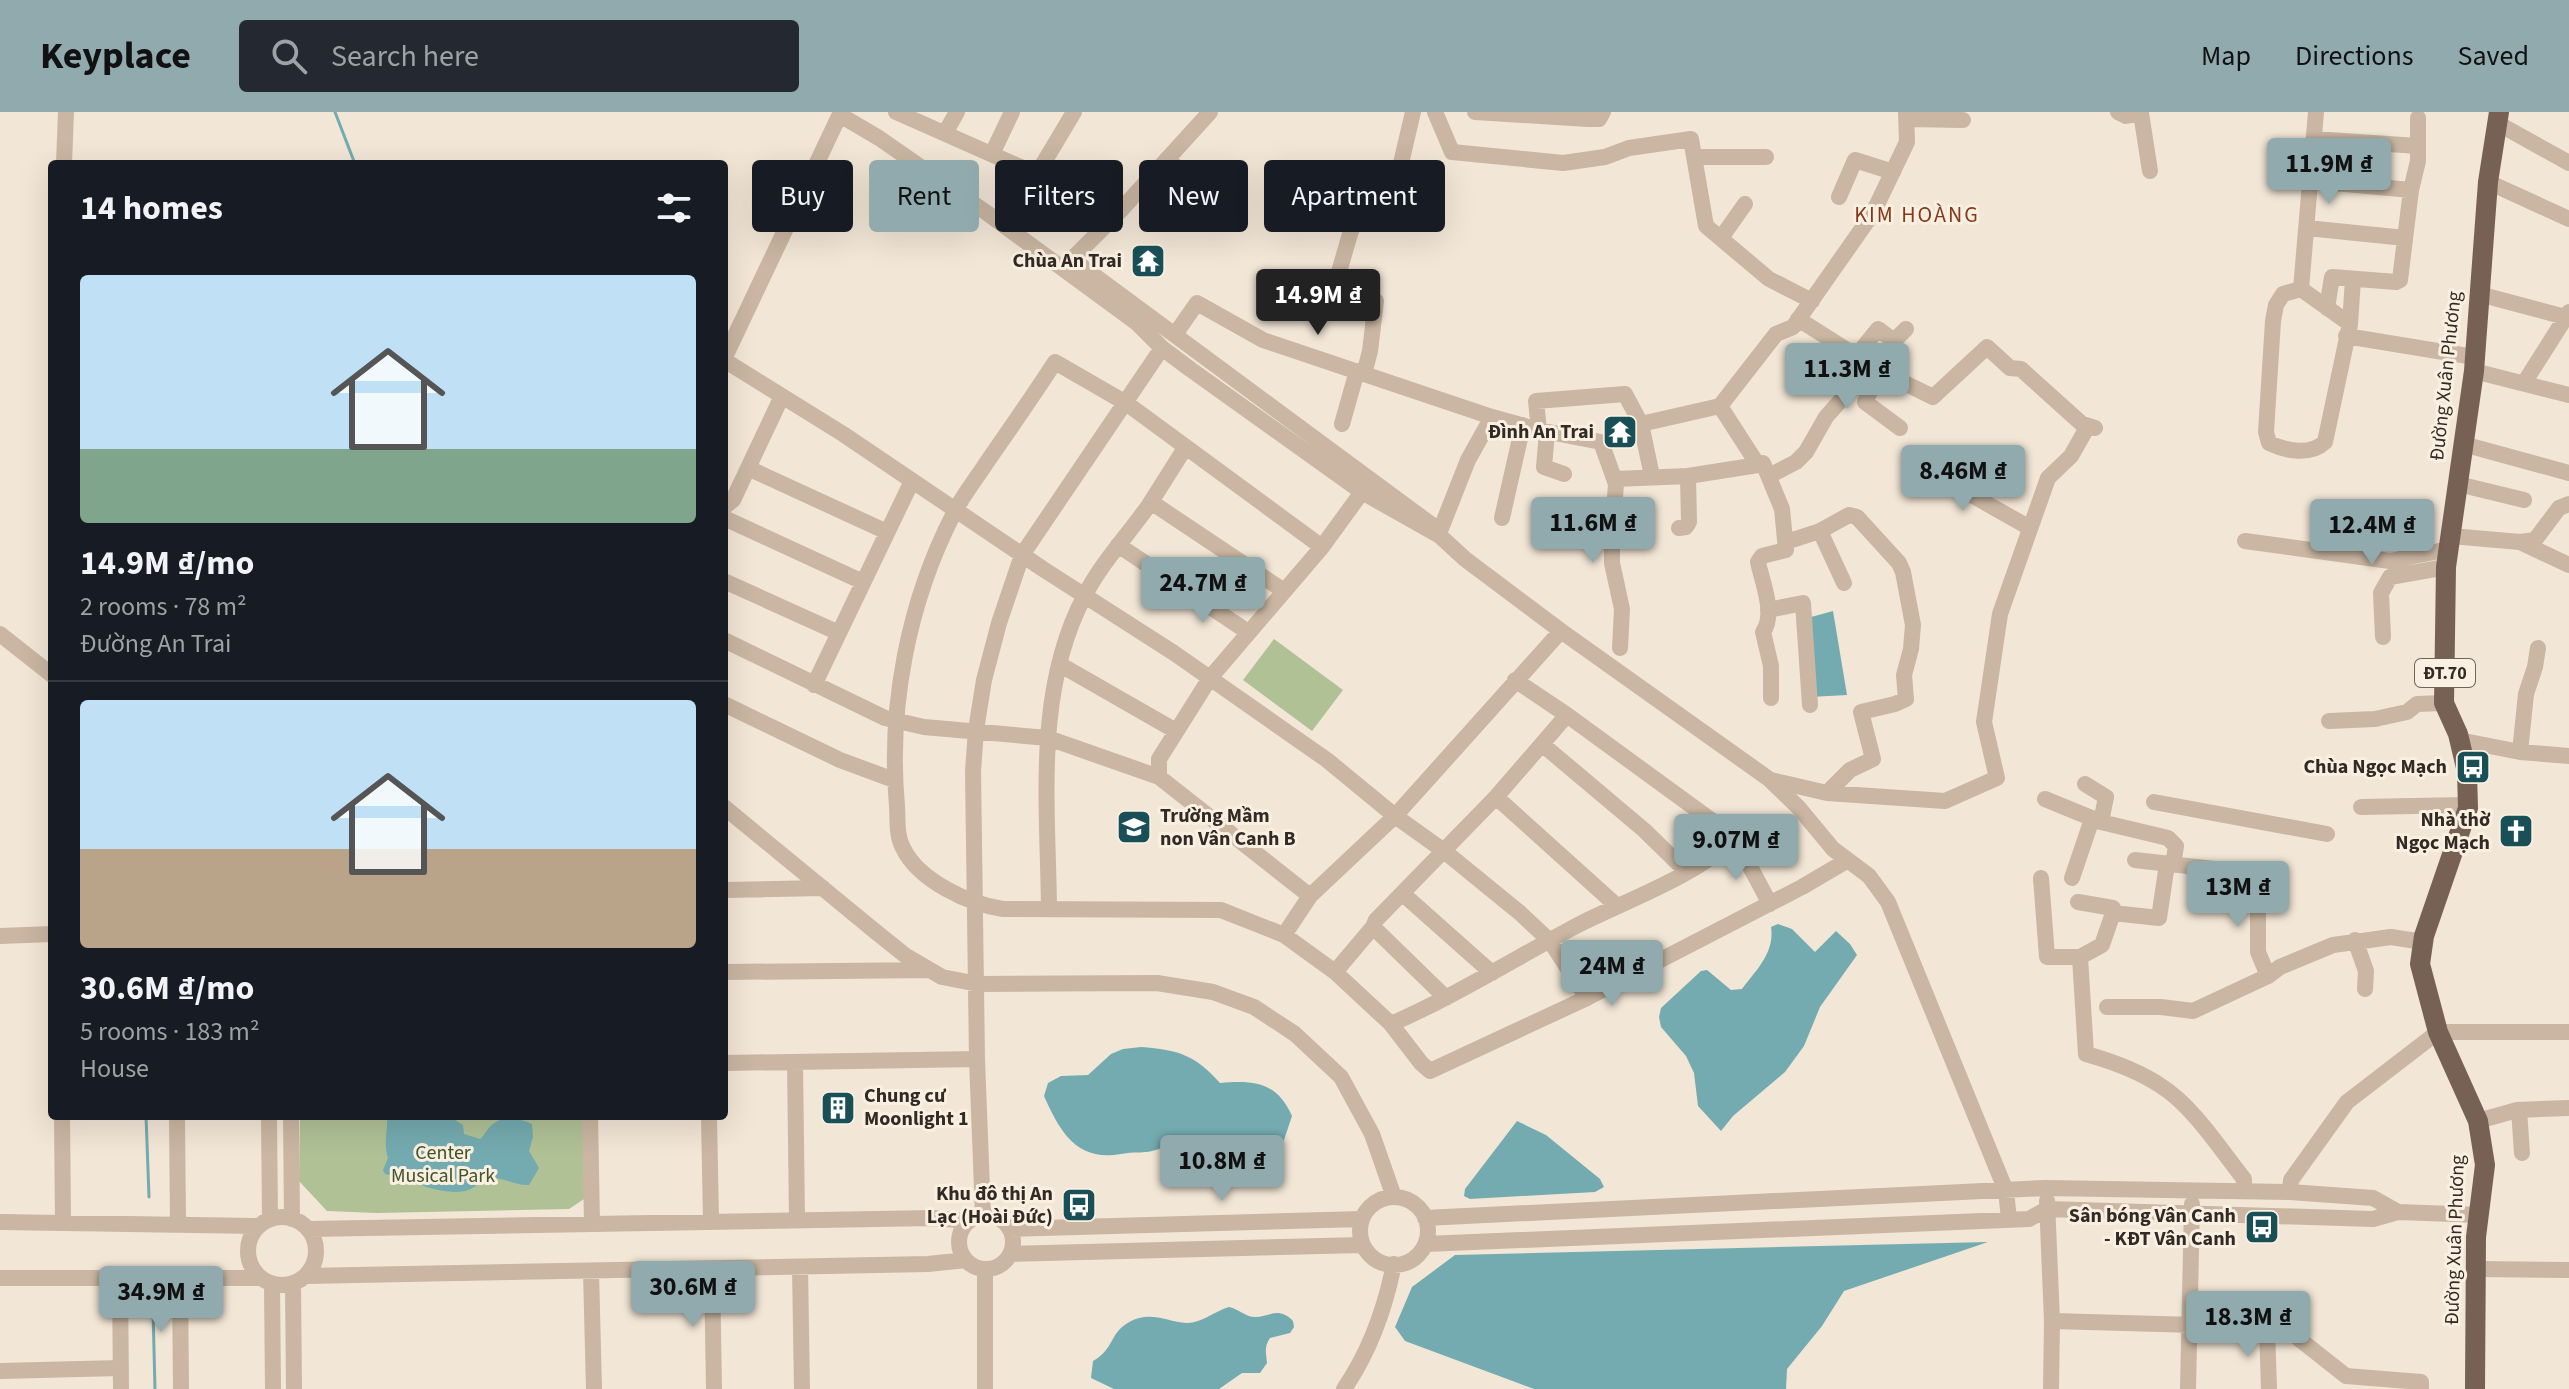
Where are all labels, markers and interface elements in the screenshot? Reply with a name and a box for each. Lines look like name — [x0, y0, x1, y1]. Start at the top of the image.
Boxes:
search box — [239, 20, 799, 92]
text: Keyplace — [40, 29, 191, 83]
icon: search — [267, 34, 311, 78]
text: Search here — [331, 35, 479, 78]
text: Map — [2201, 36, 2251, 76]
text: Directions — [2295, 36, 2414, 76]
text: Saved — [2458, 36, 2529, 76]
pin: 11.9M ₫ — [2255, 138, 2403, 206]
text: 11.9M ₫ — [2285, 145, 2373, 182]
chip: Buy — [752, 160, 853, 232]
chip: Rent — [869, 160, 979, 232]
chip: Filters — [995, 160, 1123, 232]
chip: New — [1139, 160, 1248, 232]
chip: Apartment — [1264, 160, 1445, 232]
text: 14 homes — [80, 184, 223, 233]
icon: filters — [652, 186, 696, 230]
district label: KIM HOÀNG — [1854, 199, 1980, 231]
temple icon: Chùa An Trai — [1129, 242, 1167, 280]
place label: Chùa An Trai — [1012, 247, 1122, 275]
pin: 14.9M ₫ — [1244, 269, 1392, 337]
text: 14.9M ₫ — [1274, 276, 1362, 313]
street label: Đường Xuân Phương — [2423, 290, 2469, 462]
icon: home — [316, 327, 460, 471]
pin: 11.3M ₫ — [1773, 343, 1921, 411]
text: 11.3M ₫ — [1803, 350, 1891, 387]
temple icon: Đình An Trai — [1601, 413, 1639, 451]
place label: Đình An Trai — [1488, 418, 1594, 446]
pin: 8.46M ₫ — [1889, 445, 2037, 513]
text: 8.46M ₫ — [1919, 452, 2007, 489]
pin: 11.6M ₫ — [1519, 497, 1667, 565]
pin: 12.4M ₫ — [2298, 499, 2446, 567]
text: 11.6M ₫ — [1549, 504, 1637, 541]
text: 12.4M ₫ — [2328, 506, 2416, 543]
text: 14.9M ₫/mo — [80, 539, 254, 588]
pin: 24.7M ₫ — [1129, 557, 1277, 625]
text: 24.7M ₫ — [1159, 564, 1247, 601]
text: 2 rooms · 78 m² — [80, 588, 247, 625]
text: Đường An Trai — [80, 625, 231, 662]
road number: ĐT.70 — [2415, 659, 2475, 687]
bus stop icon: Chùa Ngọc Mạch — [2454, 748, 2492, 786]
icon: home — [316, 752, 460, 896]
place label: Chùa Ngọc Mạch — [2303, 753, 2447, 781]
place label: Trường Mầm non Vân Canh B — [1160, 802, 1296, 853]
place label: Nhà thờ Ngọc Mạch — [2395, 806, 2491, 857]
school or university icon: Trường Mầm non Vân Canh B — [1115, 808, 1153, 846]
church icon: Nhà thờ Ngọc Mạch — [2497, 812, 2535, 850]
pin: 9.07M ₫ — [1662, 814, 1810, 882]
text: 9.07M ₫ — [1692, 821, 1780, 858]
pin: 13M ₫ — [2182, 861, 2294, 929]
text: 13M ₫ — [2205, 868, 2271, 905]
pin: 24M ₫ — [1556, 940, 1668, 1008]
text: 24M ₫ — [1579, 947, 1645, 984]
text: 30.6M ₫/mo — [80, 964, 254, 1013]
text: 5 rooms · 183 m² — [80, 1013, 259, 1050]
text: House — [80, 1050, 149, 1087]
place label: Chung cư Moonlight 1 — [864, 1082, 968, 1133]
building icon: Chung cư Moonlight 1 — [819, 1089, 857, 1127]
pin: 10.8M ₫ — [1148, 1135, 1296, 1203]
park label: Center Musical Park — [391, 1139, 495, 1190]
text: 10.8M ₫ — [1178, 1142, 1266, 1179]
street label: Đường Xuân Phương — [2438, 1154, 2472, 1326]
place label: Khu đô thị An Lạc (Hoài Đức) — [927, 1180, 1053, 1231]
bus stop icon: Khu đô thị An Lạc (Hoài Đức) — [1060, 1186, 1098, 1224]
place label: Sân bóng Vân Canh - KĐT Vân Canh — [2069, 1202, 2236, 1253]
bus stop icon: Sân bóng Vân Canh - KĐT Vân Canh — [2243, 1208, 2281, 1246]
pin: 30.6M ₫ — [619, 1261, 767, 1329]
pin: 34.9M ₫ — [87, 1266, 235, 1334]
text: 30.6M ₫ — [649, 1268, 737, 1305]
text: 34.9M ₫ — [117, 1273, 205, 1310]
pin: 18.3M ₫ — [2174, 1291, 2322, 1359]
text: 18.3M ₫ — [2204, 1298, 2292, 1335]

